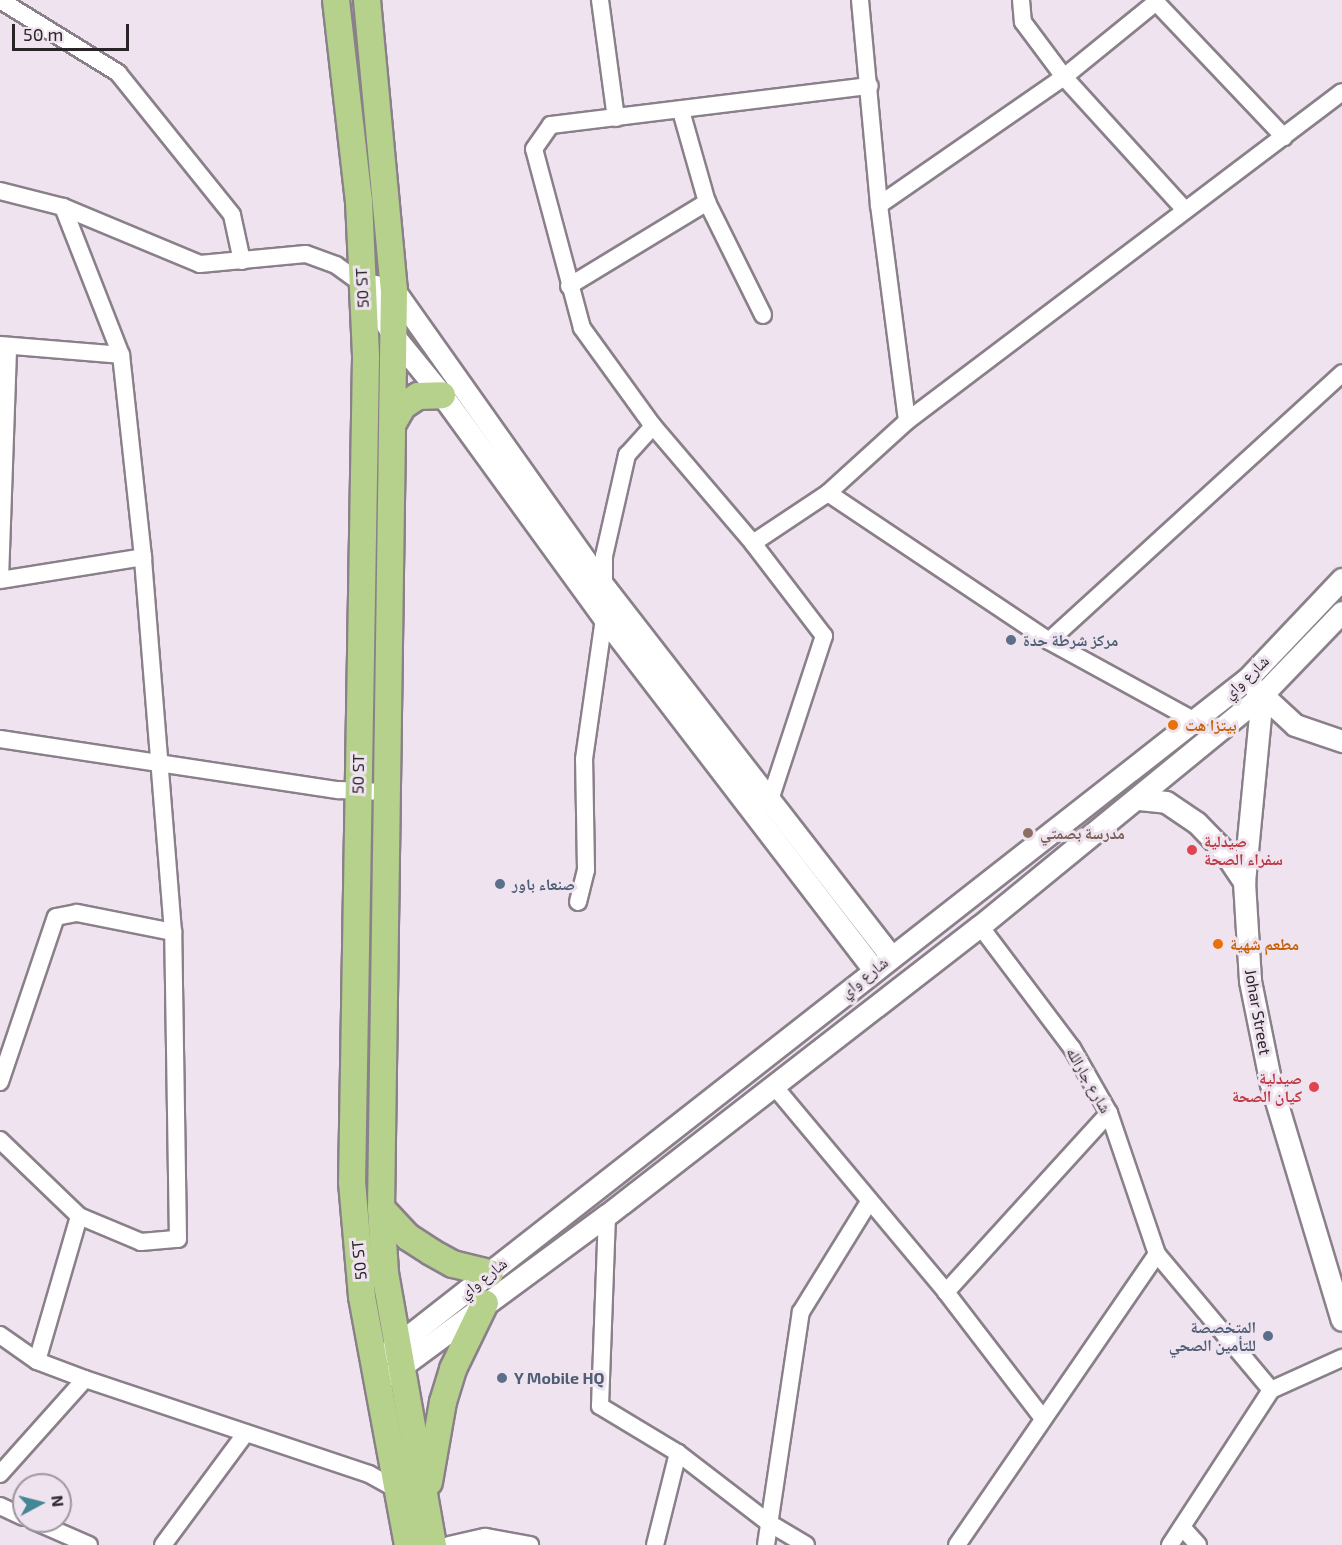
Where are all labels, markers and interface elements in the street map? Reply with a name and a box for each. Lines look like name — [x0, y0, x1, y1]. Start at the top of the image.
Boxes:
scale bar — [15, 12, 132, 50]
text: 50 m — [23, 23, 63, 45]
street label: 50 ST — [351, 267, 373, 309]
place label: مركز شرطة حدة — [1023, 630, 1118, 650]
marker: مركز شرطة حدة — [1004, 633, 1018, 647]
street label: شارع واي — [1219, 651, 1273, 703]
place label: بيتزا هت — [1185, 715, 1237, 735]
marker: بيتزا هت — [1166, 718, 1180, 732]
street label: 50 ST — [348, 754, 368, 794]
place label: مدرسة بصمتي — [1040, 823, 1125, 843]
marker: مدرسة بصمتي — [1021, 826, 1035, 840]
place label: صيدلية سفراء الصحة — [1204, 831, 1283, 869]
marker: صيدلية سفراء الصحة — [1185, 843, 1199, 857]
place label: صنعاء باور — [512, 874, 575, 894]
marker: صنعاء باور — [493, 877, 507, 891]
place label: مطعم شهية — [1230, 934, 1299, 954]
marker: مطعم شهية — [1211, 937, 1225, 951]
street label: شارع واي — [836, 952, 892, 1002]
street label: Johar Street — [1241, 967, 1275, 1057]
street label: شارع جارالله — [1063, 1044, 1115, 1116]
place label: صيدلية كيان الصحة — [1232, 1068, 1302, 1106]
marker: صيدلية كيان الصحة — [1307, 1080, 1321, 1094]
street label: 50 ST — [347, 1239, 371, 1281]
street label: شارع واي — [455, 1253, 511, 1303]
place label: المتخصصة للتأمين الصحي — [1169, 1317, 1256, 1355]
marker: المتخصصة للتأمين الصحي — [1261, 1329, 1275, 1343]
place label: Y Mobile HQ — [514, 1368, 605, 1388]
marker: Y Mobile HQ — [495, 1371, 509, 1385]
north arrow — [12, 1473, 72, 1533]
text: N — [48, 1494, 69, 1508]

